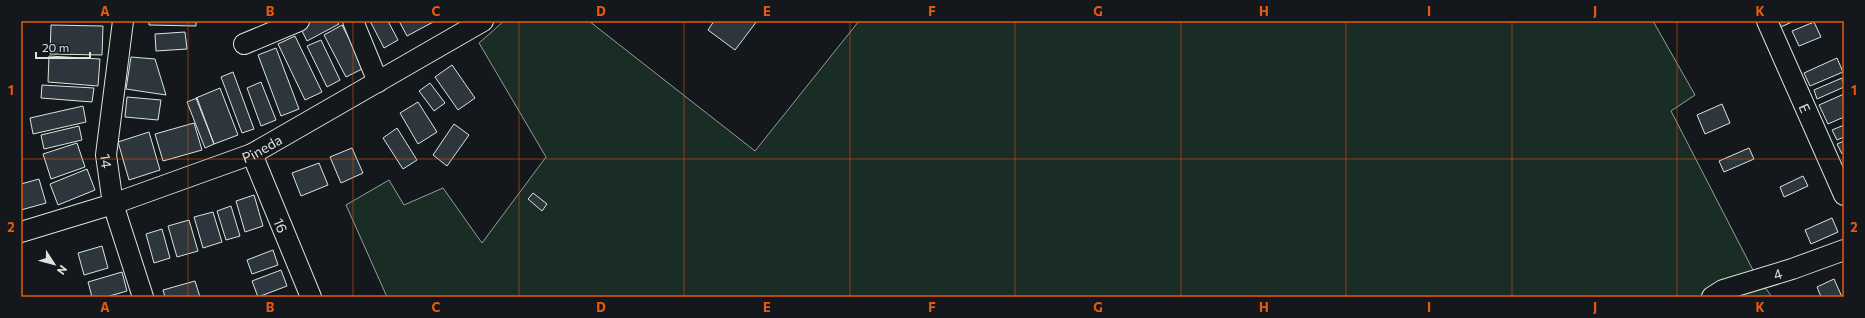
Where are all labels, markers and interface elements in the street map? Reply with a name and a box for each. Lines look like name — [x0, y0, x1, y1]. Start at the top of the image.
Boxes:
text: A — [100, 3, 110, 19]
text: B — [266, 3, 275, 19]
text: C — [432, 3, 441, 19]
text: D — [596, 3, 606, 19]
text: E — [763, 3, 771, 19]
text: F — [928, 3, 936, 19]
text: G — [1093, 3, 1103, 19]
text: H — [1259, 3, 1269, 19]
text: I — [1427, 3, 1431, 19]
text: J — [1593, 3, 1597, 19]
text: K — [1755, 3, 1765, 19]
scale bar — [36, 34, 90, 60]
text: 20 m — [42, 40, 69, 54]
text: 1 — [8, 82, 14, 98]
text: 1 — [1851, 82, 1857, 98]
street label: E — [1796, 101, 1815, 115]
street label: Pineda — [239, 130, 285, 166]
street label: 14 — [97, 153, 116, 170]
street label: 16 — [271, 215, 292, 235]
text: 2 — [7, 219, 15, 235]
text: 2 — [1850, 219, 1858, 235]
north arrow — [34, 244, 74, 284]
text: N — [55, 263, 70, 277]
street label: 4 — [1771, 264, 1785, 283]
text: A — [100, 299, 110, 315]
text: B — [266, 299, 275, 315]
text: C — [432, 299, 441, 315]
text: D — [596, 299, 606, 315]
text: E — [763, 299, 771, 315]
text: F — [928, 299, 936, 315]
text: G — [1093, 299, 1103, 315]
text: H — [1259, 299, 1269, 315]
text: I — [1427, 299, 1431, 315]
text: J — [1593, 299, 1597, 315]
text: K — [1755, 299, 1765, 315]

